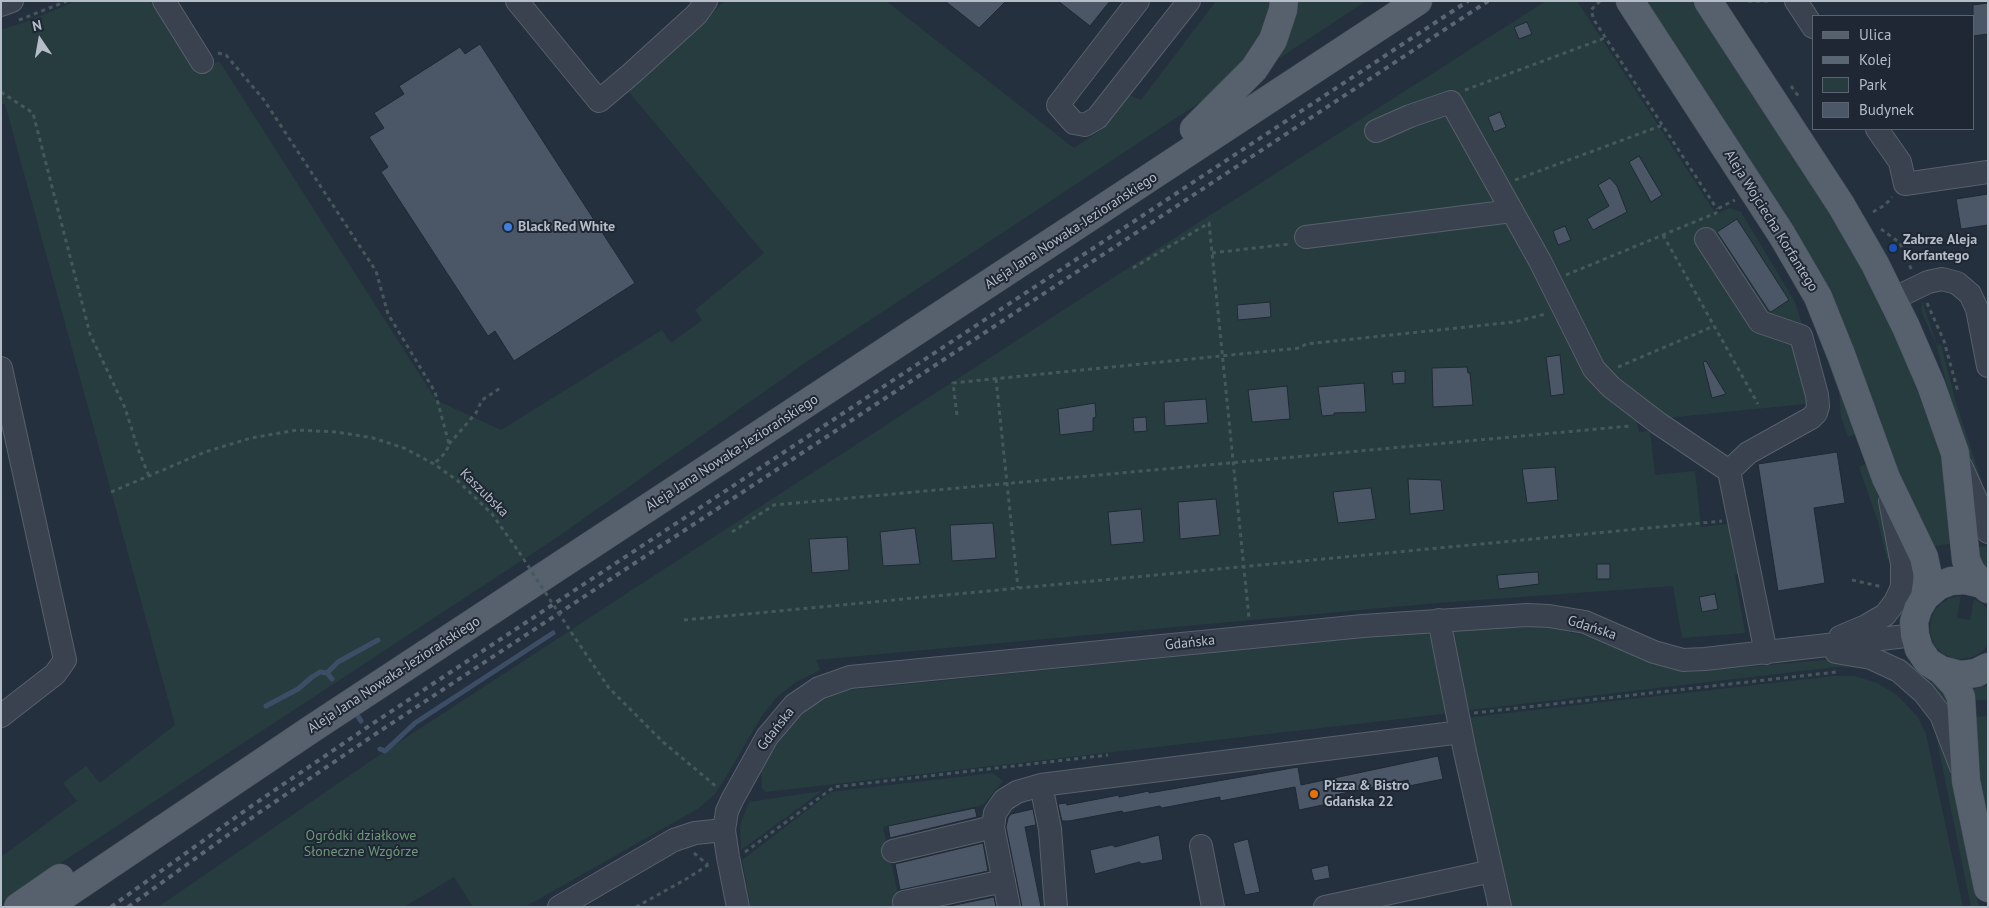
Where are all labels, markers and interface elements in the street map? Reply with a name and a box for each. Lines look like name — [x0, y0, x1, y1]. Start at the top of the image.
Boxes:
north arrow — [15, 15, 65, 65]
legend — [1812, 15, 1974, 130]
text: N — [31, 16, 43, 35]
text: Ulica — [1859, 25, 1891, 44]
text: Kolej — [1859, 50, 1891, 69]
text: Park — [1859, 75, 1887, 94]
text: Budynek — [1859, 100, 1914, 119]
street label: Aleja Wojciecha Korfantego — [1721, 147, 1821, 295]
street label: Aleja Jana Nowaka-Jeziorańskiego — [982, 169, 1160, 293]
place label: Black Red White — [518, 219, 615, 235]
marker: Black Red White — [502, 221, 514, 233]
place label: Zabrze Aleja Korfantego — [1903, 232, 1977, 264]
marker: Zabrze Aleja Korfantego — [1887, 242, 1899, 254]
street label: Aleja Jana Nowaka-Jeziorańskiego — [643, 391, 821, 515]
street label: Kaszubska — [456, 465, 512, 521]
street label: Gdańska — [1566, 612, 1618, 644]
street label: Aleja Jana Nowaka-Jeziorańskiego — [305, 613, 483, 737]
street label: Gdańska — [1164, 632, 1216, 654]
street label: Gdańska — [754, 704, 798, 754]
place label: Pizza & Bistro Gdańska 22 — [1324, 778, 1409, 810]
marker: Pizza & Bistro Gdańska 22 — [1308, 788, 1320, 800]
park label: Ogródki działkowe Słoneczne Wzgórze — [304, 828, 418, 860]

